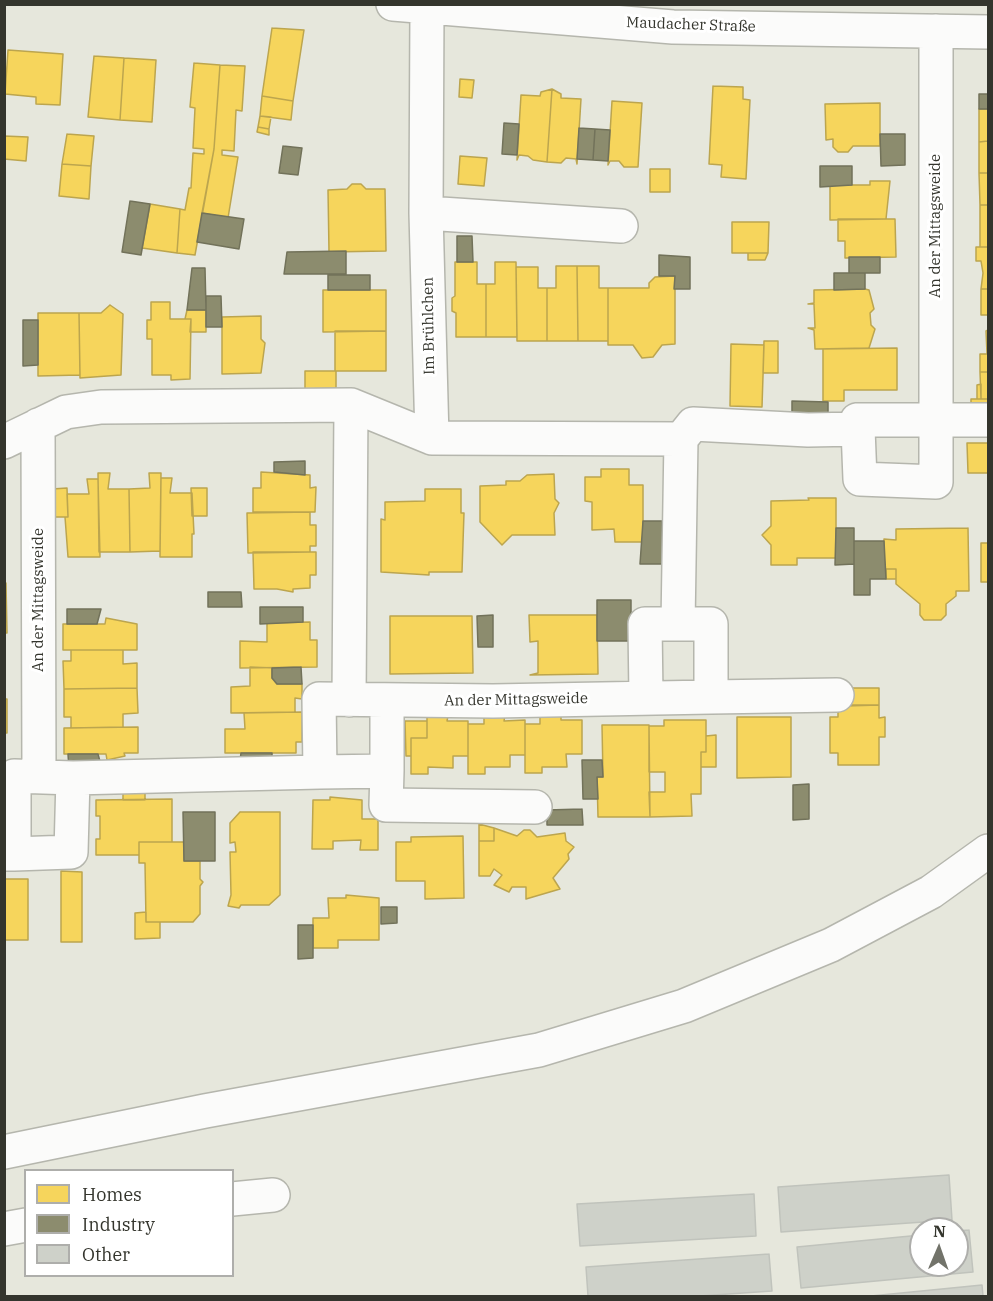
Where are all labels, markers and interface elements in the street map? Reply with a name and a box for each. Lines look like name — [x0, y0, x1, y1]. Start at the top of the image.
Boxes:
street label: Maudacher Straße — [626, 14, 756, 36]
street label: An der Mittagsweide — [927, 154, 945, 298]
street label: Im Brühlchen — [419, 277, 439, 375]
street label: An der Mittagsweide — [30, 528, 48, 672]
street label: An der Mittagsweide — [444, 690, 588, 710]
legend — [24, 1169, 234, 1277]
text: Homes — [82, 1183, 142, 1206]
text: Industry — [82, 1213, 155, 1236]
north arrow — [909, 1217, 969, 1277]
text: N — [933, 1221, 946, 1241]
text: Other — [82, 1243, 130, 1266]

